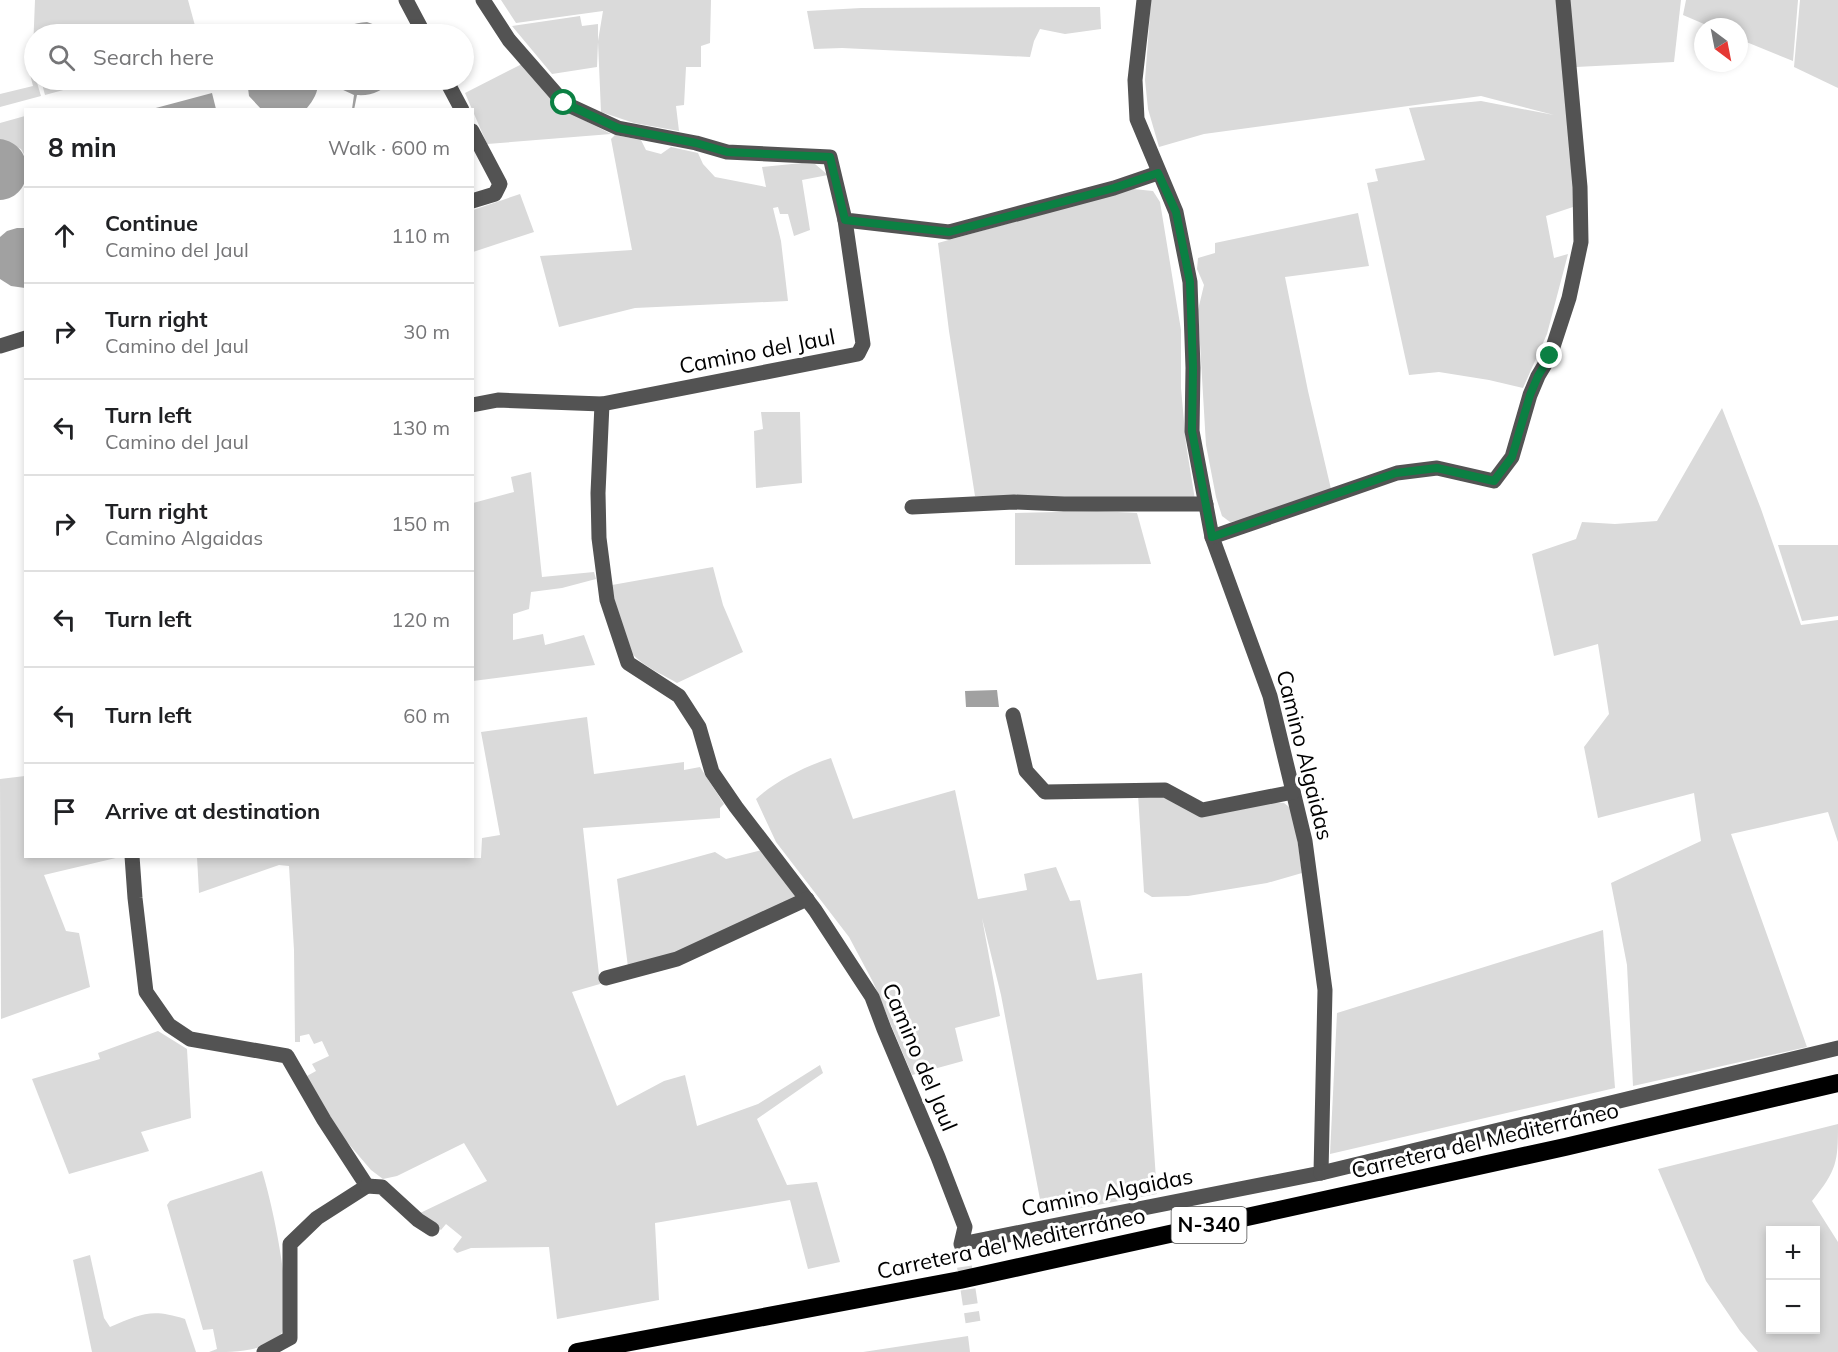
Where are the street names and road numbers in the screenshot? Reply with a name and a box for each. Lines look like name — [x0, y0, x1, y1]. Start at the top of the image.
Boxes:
street label: Camino del Jaul — [677, 322, 837, 380]
street label: Camino Algaidas — [1270, 667, 1340, 843]
street label: Camino del Jaul — [876, 979, 964, 1135]
street label: Carretera del Mediterráneo — [1349, 1096, 1621, 1184]
street label: Camino Algaidas — [1019, 1162, 1195, 1222]
street label: Carretera del Mediterráneo — [874, 1201, 1148, 1285]
road number: N-340 — [1172, 1207, 1246, 1243]

